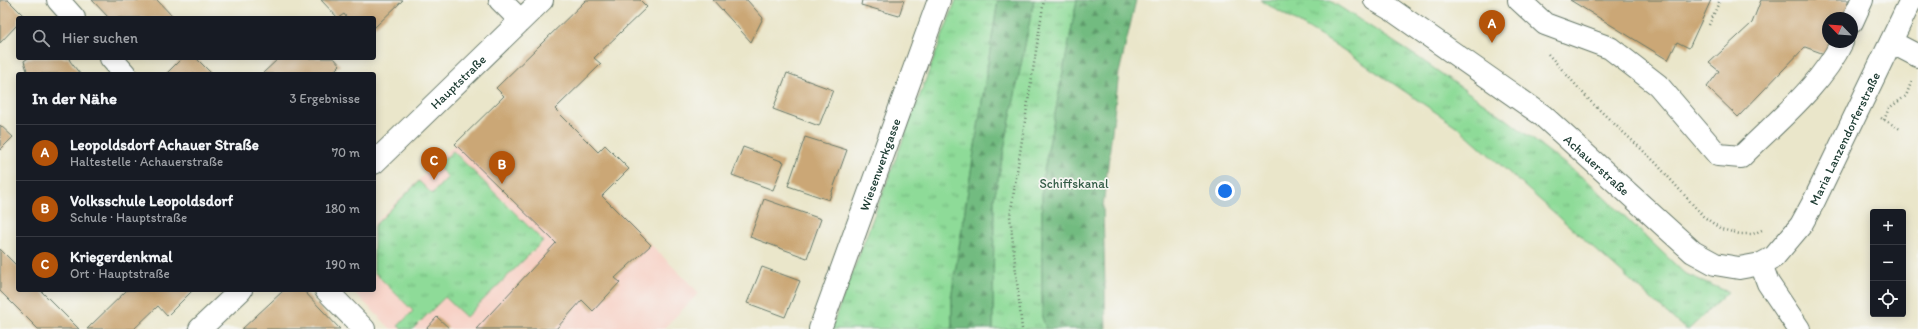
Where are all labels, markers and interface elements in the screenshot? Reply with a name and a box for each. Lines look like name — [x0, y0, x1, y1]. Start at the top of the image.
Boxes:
pin: A — [1479, 10, 1505, 43]
north arrow — [1822, 12, 1858, 48]
search box — [16, 16, 376, 60]
icon: search — [30, 27, 52, 49]
text: Hier suchen — [62, 29, 138, 47]
street label: Hauptstraße — [428, 52, 489, 112]
street label: Maria Lanzendorferstraße — [1806, 70, 1883, 207]
text: In der Nähe — [32, 88, 117, 108]
text: 3 Ergebnisse — [290, 91, 360, 106]
street label: Wiesenwerkgasse — [856, 116, 904, 213]
street label: Achauerstraße — [1561, 132, 1632, 199]
text: Leopoldsdorf Achauer Straße — [70, 136, 259, 154]
text: A — [41, 145, 49, 160]
text: 70 m — [332, 145, 360, 160]
pin: C — [421, 147, 447, 180]
pin: B — [489, 151, 515, 184]
text: Haltestelle · Achauerstraße — [70, 154, 223, 169]
park label: Schiffskanal — [1039, 176, 1109, 191]
your location — [1215, 181, 1235, 201]
text: Volksschule Leopoldsdorf — [70, 192, 233, 210]
text: B — [41, 201, 49, 216]
text: 180 m — [325, 201, 360, 216]
map controls — [1870, 209, 1906, 317]
button: + — [1870, 209, 1906, 245]
text: Schule · Hauptstraße — [70, 210, 187, 225]
button: − — [1870, 245, 1906, 281]
text: Kriegerdenkmal — [70, 248, 173, 266]
text: C — [41, 257, 49, 272]
text: 190 m — [325, 257, 360, 272]
text: Ort · Hauptstraße — [70, 266, 170, 281]
button: locate — [1870, 281, 1906, 317]

